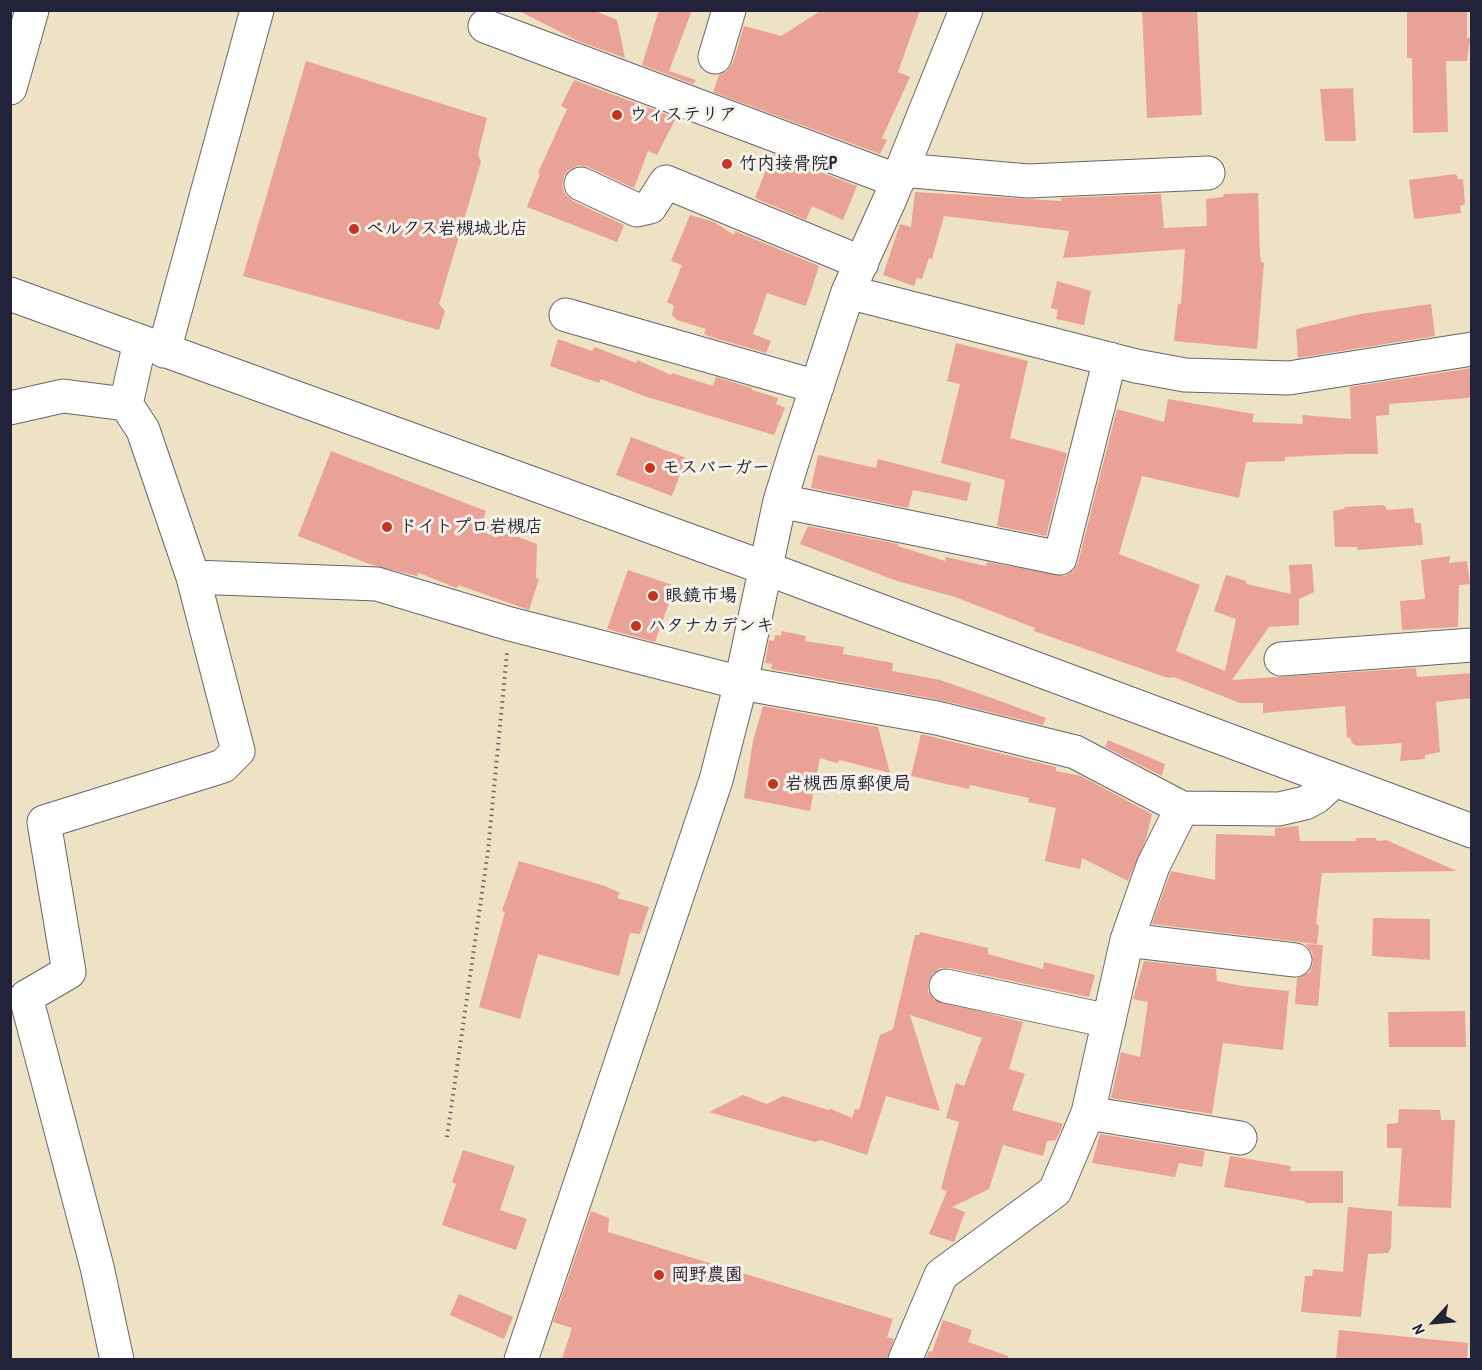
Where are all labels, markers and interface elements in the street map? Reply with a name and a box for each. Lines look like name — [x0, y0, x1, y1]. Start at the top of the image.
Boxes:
place label: ウィステリア — [629, 104, 737, 126]
marker: ウィステリア — [610, 108, 624, 122]
place label: 竹内接骨院P — [739, 153, 838, 175]
marker: 竹内接骨院P — [720, 157, 734, 171]
place label: ベルクス岩槻城北店 — [366, 218, 528, 240]
marker: ベルクス岩槻城北店 — [347, 222, 361, 236]
place label: モスバーガー — [662, 457, 770, 479]
marker: モスバーガー — [643, 461, 657, 475]
place label: ドイトプロ岩槻店 — [399, 516, 543, 538]
marker: ドイトプロ岩槻店 — [380, 520, 394, 534]
place label: 眼鏡市場 — [665, 585, 737, 607]
marker: 眼鏡市場 — [646, 589, 660, 603]
place label: ハタナカデンキ — [648, 615, 774, 637]
marker: ハタナカデンキ — [629, 619, 643, 633]
place label: 岩槻西原郵便局 — [785, 773, 911, 795]
marker: 岩槻西原郵便局 — [766, 777, 780, 791]
place label: 岡野農園 — [671, 1264, 743, 1286]
marker: 岡野農園 — [652, 1268, 666, 1282]
north arrow — [1404, 1292, 1464, 1352]
text: N — [1406, 1321, 1430, 1339]

